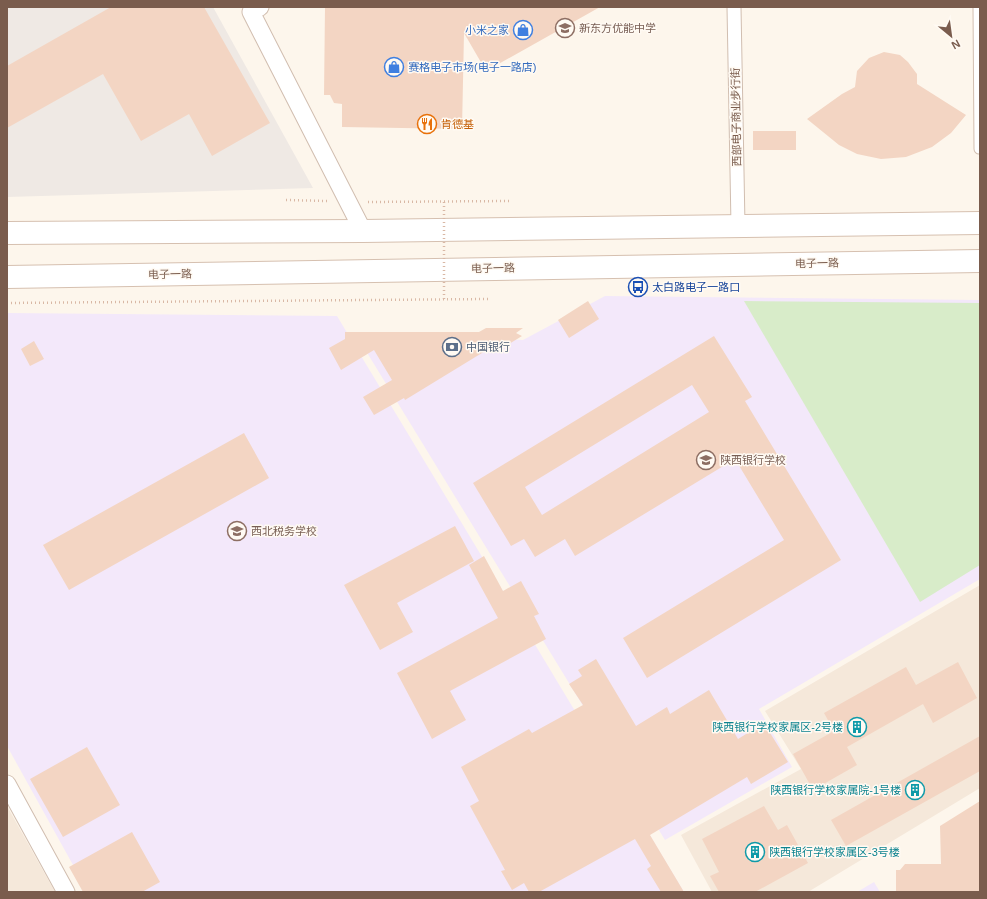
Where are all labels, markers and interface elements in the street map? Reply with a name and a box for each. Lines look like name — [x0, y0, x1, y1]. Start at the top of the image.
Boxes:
north arrow — [931, 16, 971, 56]
school or university icon: 新东方优能中学 — [554, 17, 576, 39]
shop icon: 小米之家 — [512, 19, 534, 41]
place label: 新东方优能中学 — [579, 22, 656, 34]
place label: 小米之家 — [465, 24, 509, 36]
text: N — [949, 38, 962, 52]
shop icon: 赛格电子市场(电子一路店) — [383, 56, 405, 78]
place label: 赛格电子市场(电子一路店) — [408, 61, 536, 73]
street label: 西部电子商业步行街 — [729, 67, 743, 167]
restaurant icon: 肯德基 — [416, 113, 438, 135]
place label: 肯德基 — [441, 118, 474, 130]
street label: 电子一路 — [795, 257, 839, 269]
street label: 电子一路 — [471, 262, 515, 274]
street label: 电子一路 — [148, 268, 192, 280]
bus stop icon: 太白路电子一路口 — [627, 276, 649, 298]
place label: 太白路电子一路口 — [652, 281, 740, 293]
bank icon: 中国银行 — [441, 336, 463, 358]
place label: 中国银行 — [466, 341, 510, 353]
school or university icon: 陕西银行学校 — [695, 449, 717, 471]
place label: 陕西银行学校 — [720, 454, 786, 466]
school or university icon: 西北税务学校 — [226, 520, 248, 542]
place label: 西北税务学校 — [251, 525, 317, 537]
building icon: 陕西银行学校家属区-2号楼 — [846, 716, 868, 738]
place label: 陕西银行学校家属区-2号楼 — [712, 721, 843, 733]
building icon: 陕西银行学校家属院-1号楼 — [904, 779, 926, 801]
place label: 陕西银行学校家属院-1号楼 — [770, 784, 901, 796]
building icon: 陕西银行学校家属区-3号楼 — [744, 841, 766, 863]
place label: 陕西银行学校家属区-3号楼 — [769, 846, 900, 858]

